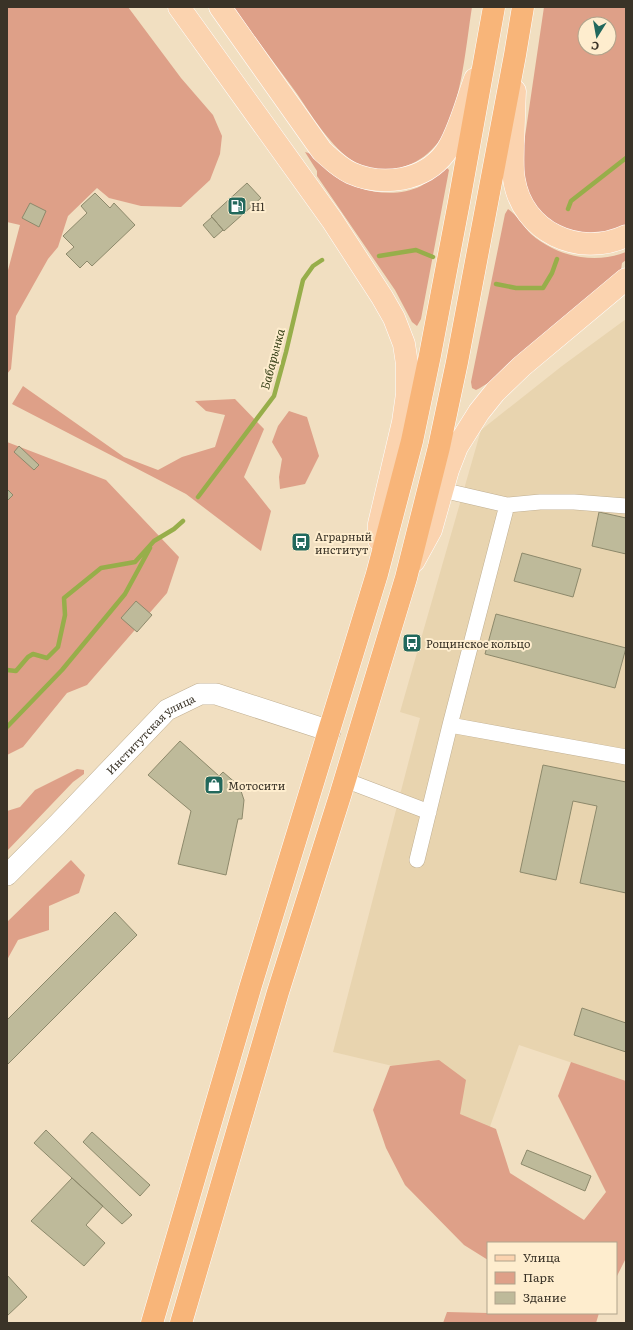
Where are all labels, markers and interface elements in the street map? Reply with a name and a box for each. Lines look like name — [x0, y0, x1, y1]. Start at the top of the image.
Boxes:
north arrow — [577, 16, 617, 56]
text: С — [589, 38, 600, 55]
fuel station icon: Н1 — [226, 195, 248, 217]
place label: Н1 — [251, 198, 265, 214]
water label: Бабарынка — [255, 326, 289, 392]
place label: Аграрный институт — [315, 528, 372, 557]
bus stop icon: Аграрный институт — [290, 531, 312, 553]
bus stop icon: Рощинское кольцо — [401, 632, 423, 654]
place label: Рощинское кольцо — [426, 635, 530, 651]
street label: Институтская улица — [102, 690, 198, 777]
shop icon: Мотосити — [203, 774, 225, 796]
place label: Мотосити — [228, 777, 285, 793]
legend — [487, 1242, 617, 1314]
text: Улица — [523, 1248, 561, 1266]
text: Парк — [523, 1268, 554, 1286]
text: Здание — [523, 1288, 566, 1306]

